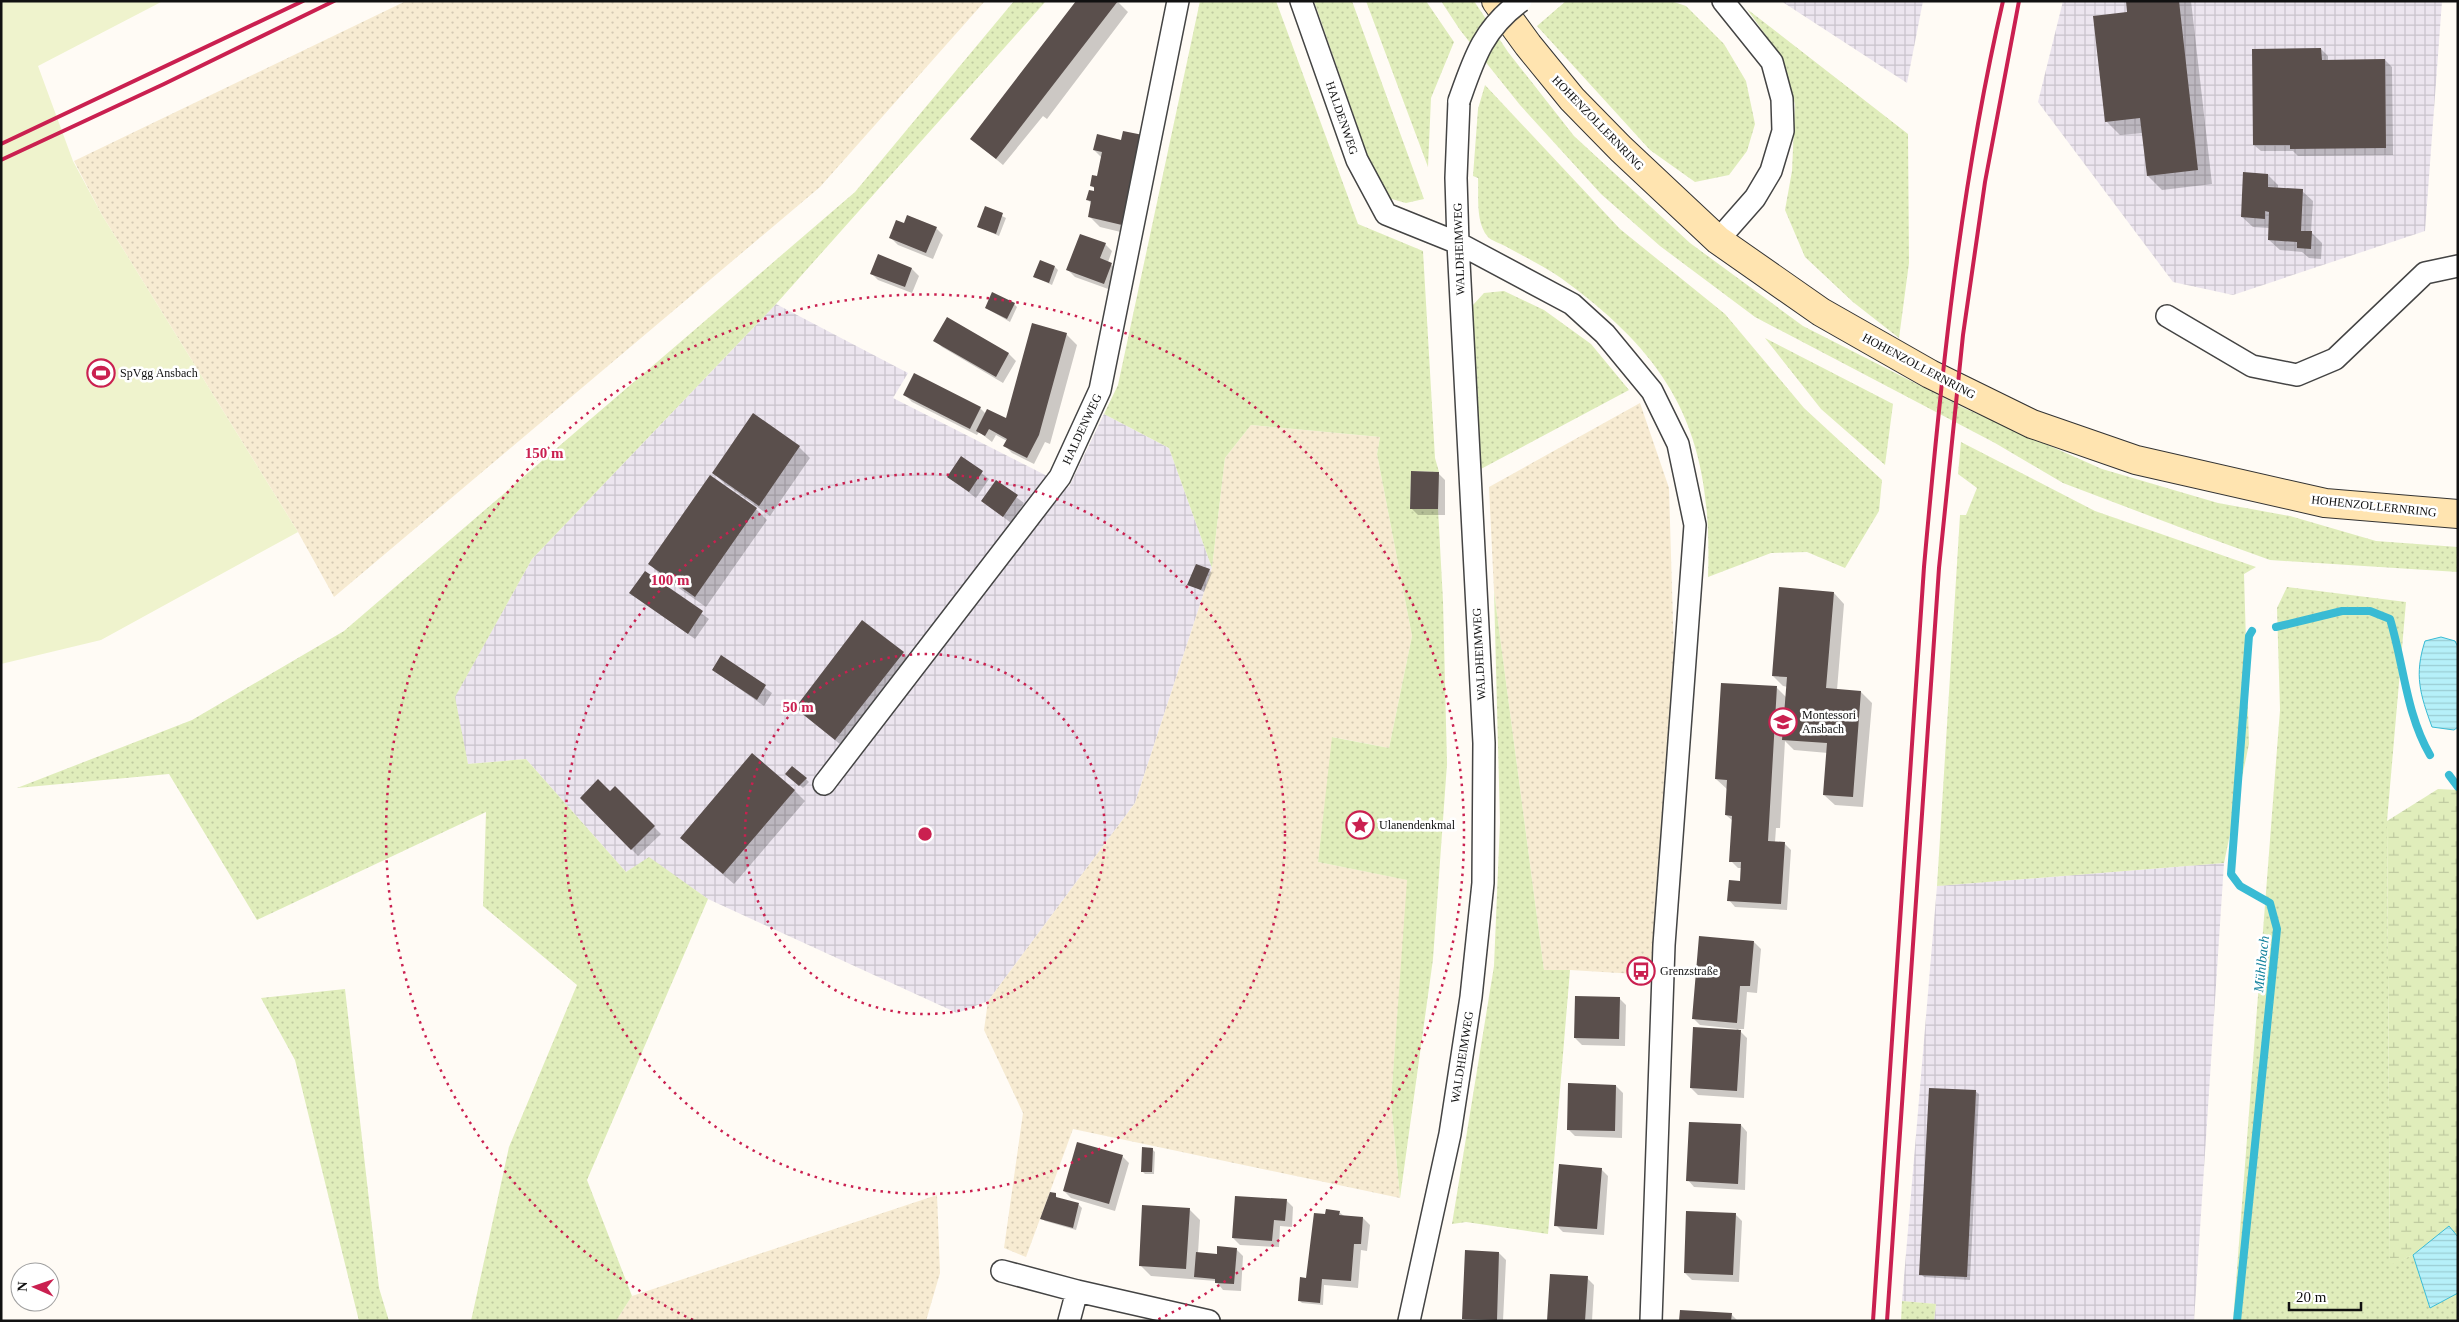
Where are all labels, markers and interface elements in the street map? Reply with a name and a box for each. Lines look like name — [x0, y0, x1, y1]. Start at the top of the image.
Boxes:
street label: HOHENZOLLERNRING — [1549, 73, 1647, 173]
street label: HALDENWEG — [1323, 79, 1361, 157]
street label: WALDHEIMWEG — [1450, 202, 1468, 296]
street label: HOHENZOLLERNRING — [1860, 330, 1978, 402]
sports icon: SpVgg Ansbach — [86, 358, 116, 388]
place label: SpVgg Ansbach — [120, 366, 198, 380]
street label: HALDENWEG — [1059, 391, 1105, 467]
text: 150 m — [525, 445, 564, 461]
street label: HOHENZOLLERNRING — [2311, 492, 2438, 520]
text: 100 m — [651, 572, 690, 588]
street label: WALDHEIMWEG — [1470, 607, 1488, 701]
text: 50 m — [782, 699, 814, 715]
school or university icon: Montessori Ansbach — [1768, 707, 1798, 737]
place label: Montessori Ansbach — [1802, 708, 1857, 736]
place icon: Ulanendenkmal — [1345, 810, 1375, 840]
place label: Ulanendenkmal — [1379, 818, 1456, 832]
centre of rings — [916, 825, 934, 843]
water label: Mühlbach — [2251, 935, 2272, 994]
bus stop icon: Grenzstraße — [1626, 956, 1656, 986]
place label: Grenzstraße — [1660, 964, 1718, 978]
street label: WALDHEIMWEG — [1448, 1010, 1476, 1104]
north arrow — [10, 1262, 60, 1312]
scale bar — [2289, 1280, 2362, 1312]
text: N — [15, 1281, 30, 1292]
text: 20 m — [2296, 1289, 2327, 1305]

